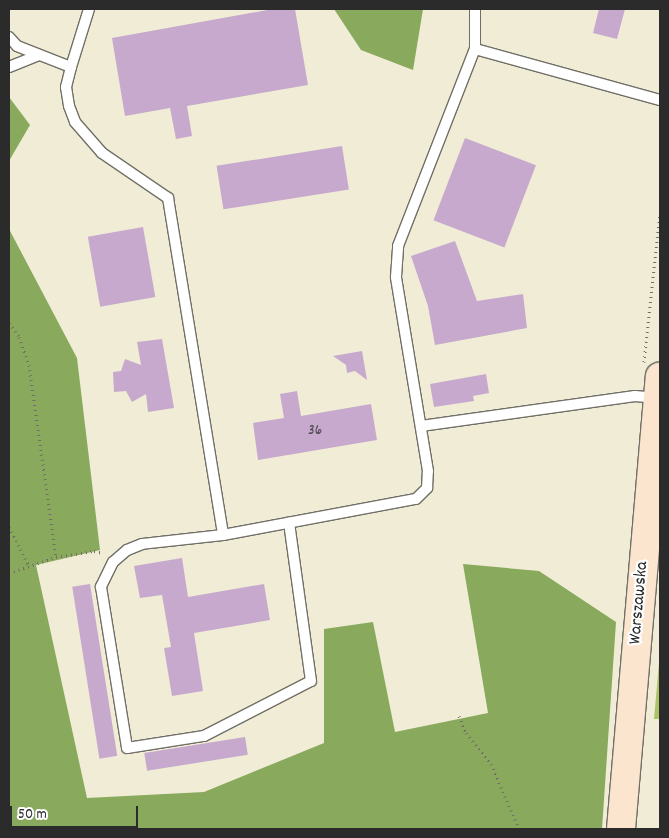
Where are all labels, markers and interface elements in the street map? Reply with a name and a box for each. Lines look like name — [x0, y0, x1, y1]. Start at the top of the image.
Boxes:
house number: 36 — [308, 423, 322, 441]
street label: Warszawska — [626, 561, 654, 645]
scale bar — [12, 796, 140, 828]
text: 50 m — [18, 804, 47, 826]

